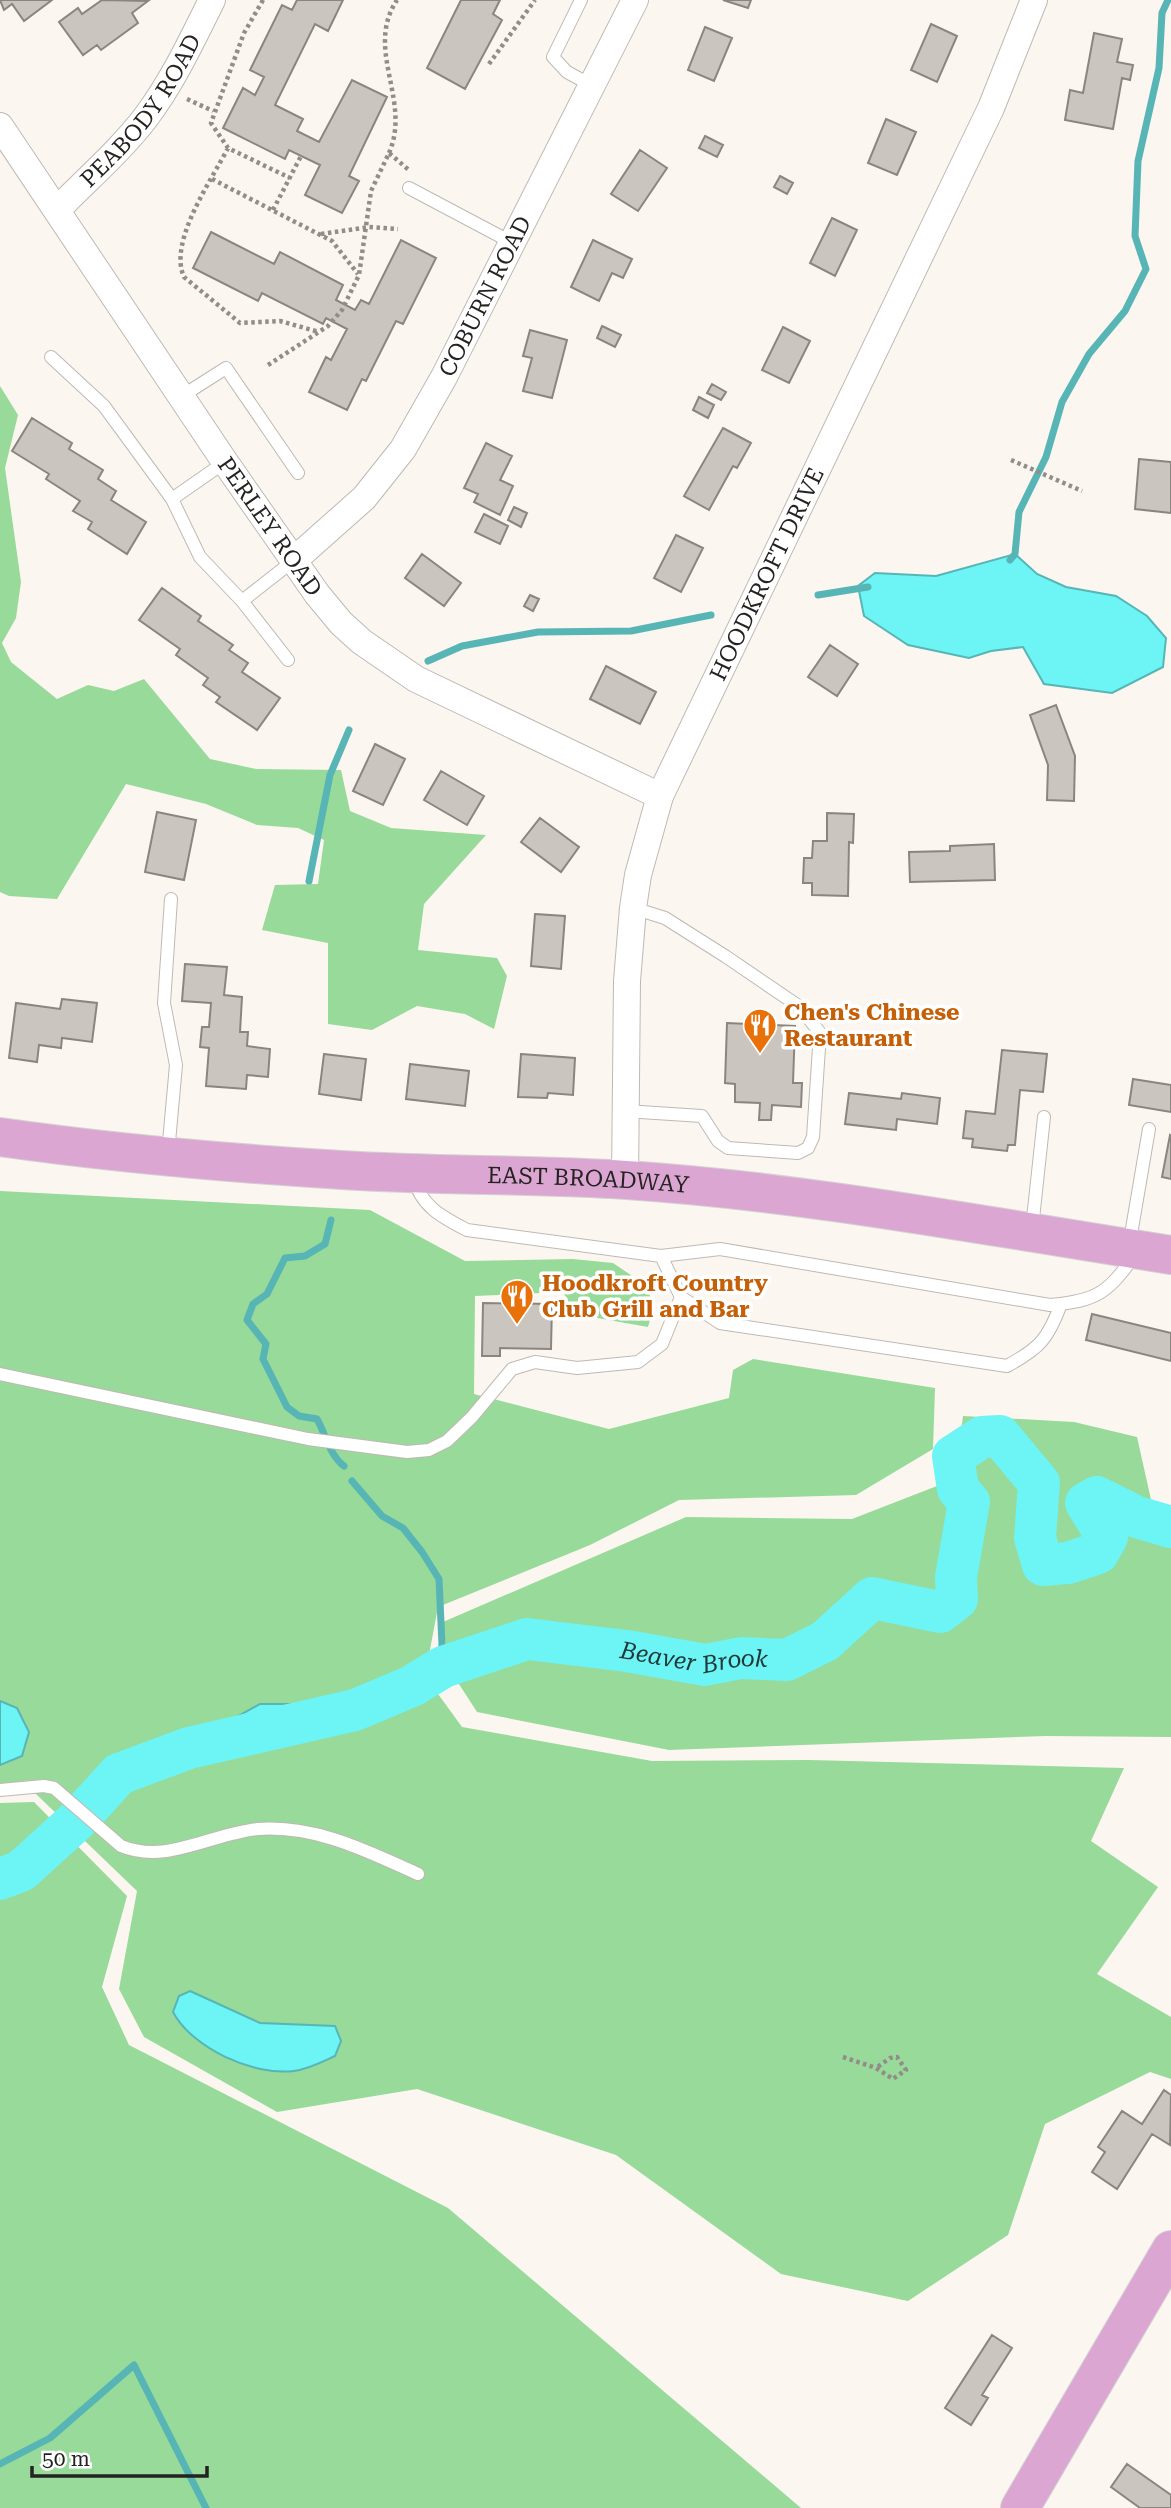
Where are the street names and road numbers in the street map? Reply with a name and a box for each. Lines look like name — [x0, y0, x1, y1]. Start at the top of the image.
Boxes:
street label: PEABODY ROAD — [75, 29, 206, 193]
street label: COBURN ROAD — [433, 211, 537, 381]
street label: PERLEY ROAD — [212, 452, 328, 601]
street label: HOODKROFT DRIVE — [704, 463, 829, 685]
street label: EAST BROADWAY — [487, 1162, 691, 1198]

